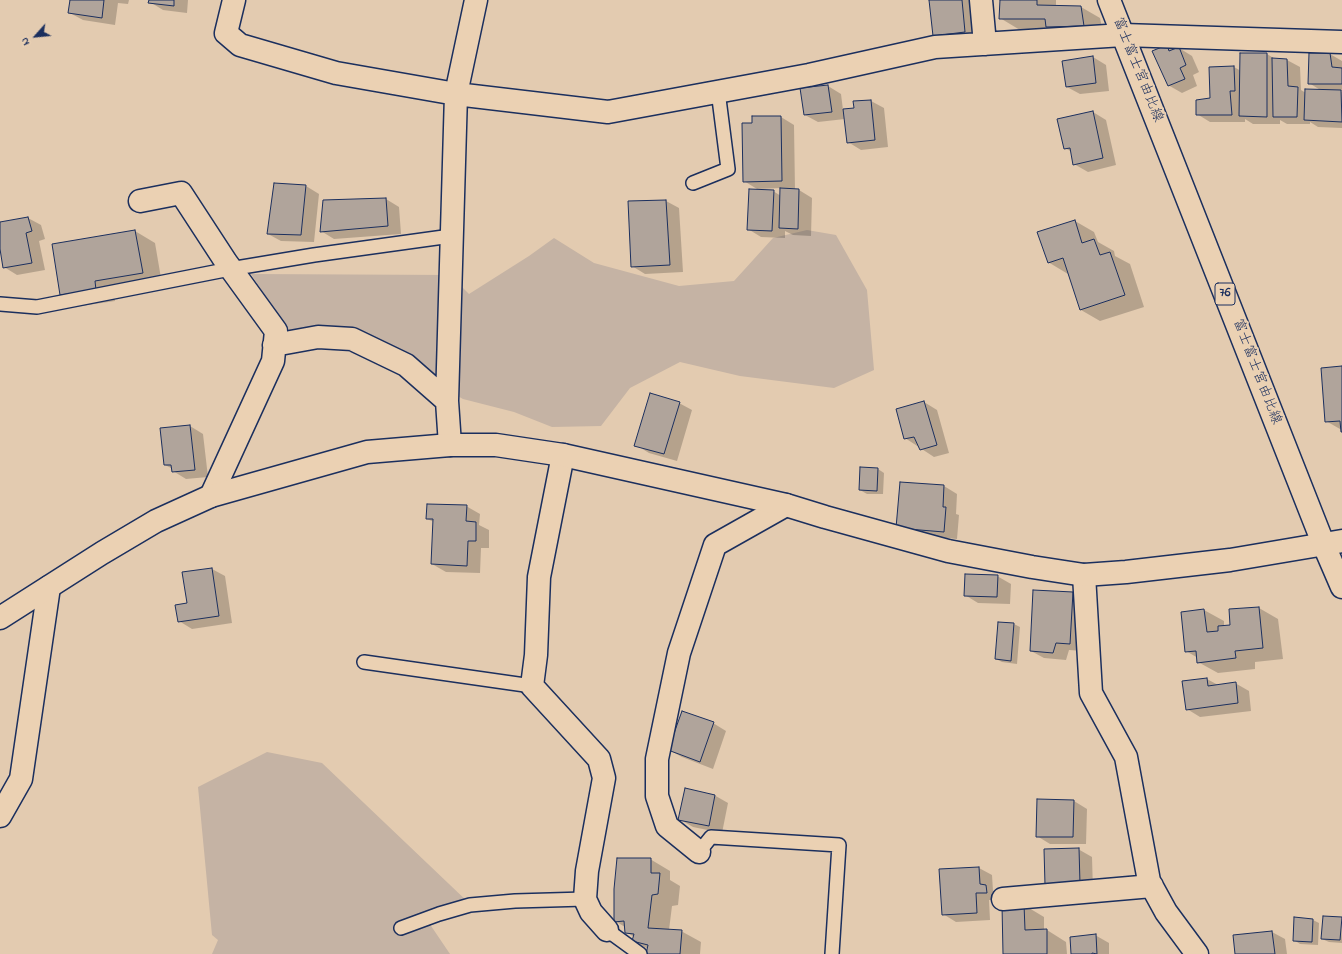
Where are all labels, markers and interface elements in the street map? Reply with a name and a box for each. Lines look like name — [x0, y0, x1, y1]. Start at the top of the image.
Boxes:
street label: 富士富士宮由比線 — [1108, 15, 1166, 125]
north arrow — [16, 16, 56, 56]
text: N — [16, 35, 34, 48]
road number: 76 — [1215, 283, 1235, 305]
street label: 富士富士宮由比線 — [1228, 317, 1284, 427]

